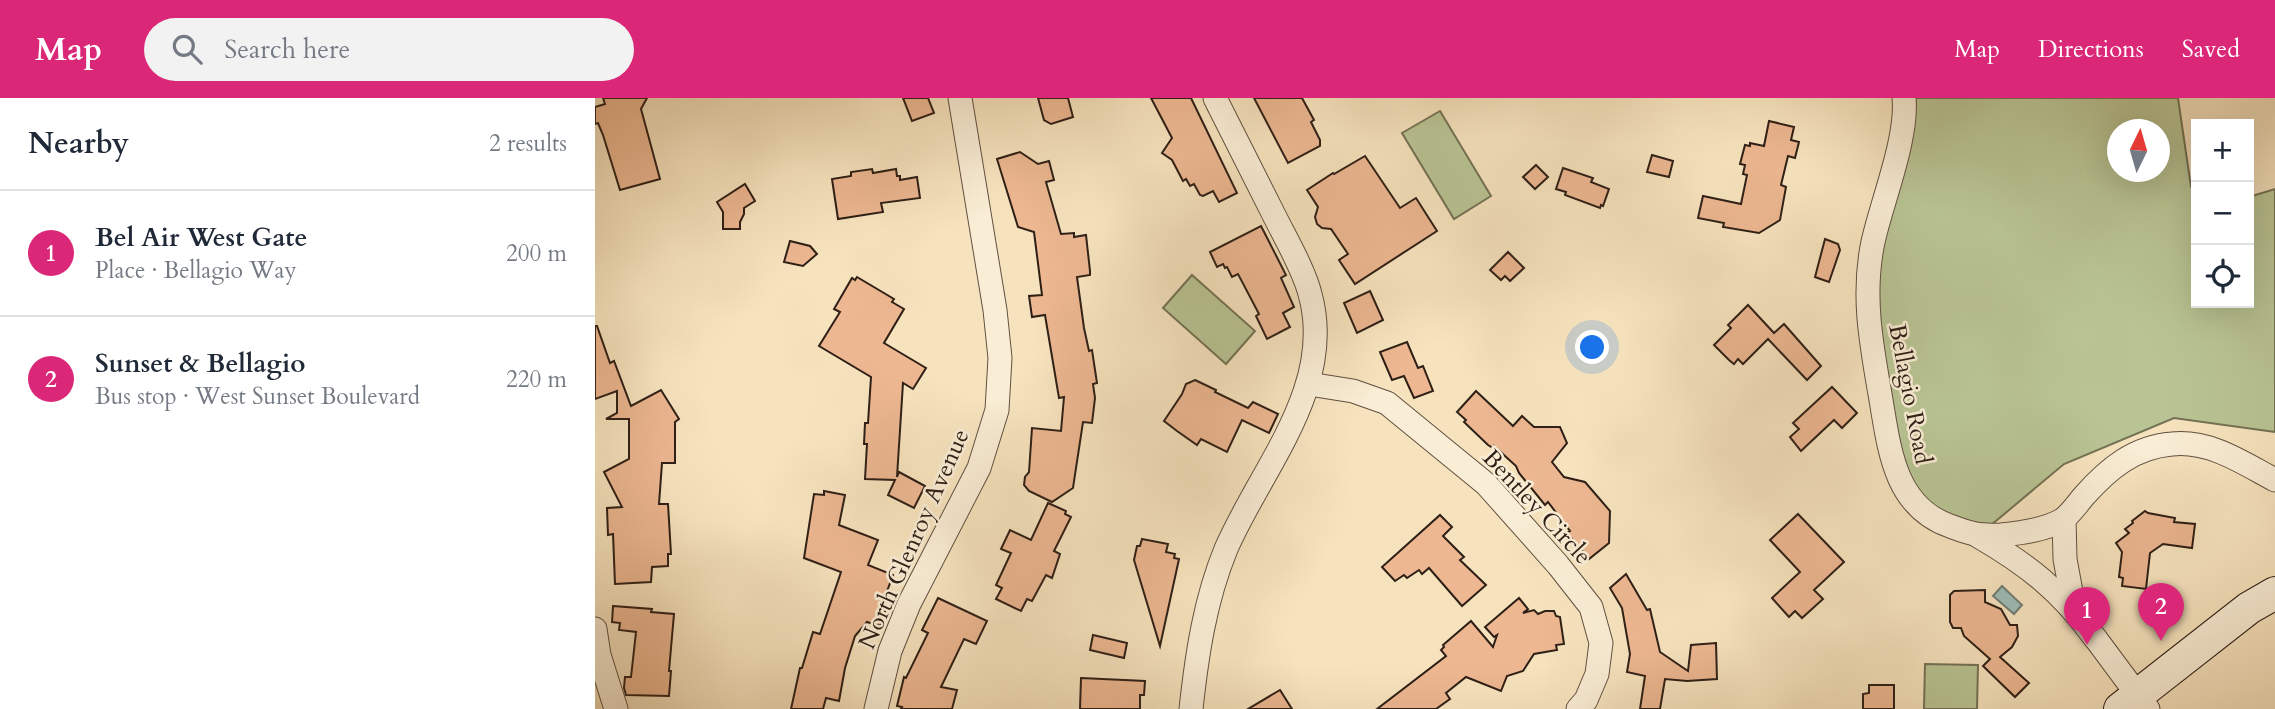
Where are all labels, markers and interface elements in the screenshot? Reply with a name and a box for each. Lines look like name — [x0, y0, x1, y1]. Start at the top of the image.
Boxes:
search box — [144, 18, 634, 81]
text: Map — [35, 27, 102, 72]
icon: search — [168, 30, 206, 68]
text: Search here — [224, 32, 350, 67]
text: Map — [1954, 33, 2000, 66]
text: Directions — [2038, 33, 2144, 66]
text: Saved — [2182, 33, 2240, 66]
north arrow — [2107, 119, 2170, 182]
map controls — [2191, 119, 2254, 308]
button: + — [2191, 119, 2254, 182]
text: Nearby — [28, 123, 129, 164]
text: 2 results — [489, 128, 567, 159]
button: − — [2191, 182, 2254, 245]
text: Bel Air West Gate — [95, 220, 307, 255]
text: 1 — [45, 238, 57, 269]
text: 200 m — [506, 238, 567, 269]
button: locate — [2191, 245, 2254, 308]
text: Place · Bellagio Way — [95, 255, 297, 286]
street label: Bellagio Road — [1880, 321, 1940, 467]
your location — [1575, 330, 1609, 364]
text: Sunset & Bellagio — [95, 346, 305, 381]
text: 2 — [45, 364, 57, 395]
text: 220 m — [506, 364, 567, 395]
text: Bus stop · West Sunset Boulevard — [95, 381, 420, 412]
street label: North Glenroy Avenue — [851, 424, 977, 654]
street label: Bentley Circle — [1475, 442, 1599, 572]
pin: 2 — [2138, 583, 2184, 641]
pin: 1 — [2064, 587, 2110, 645]

